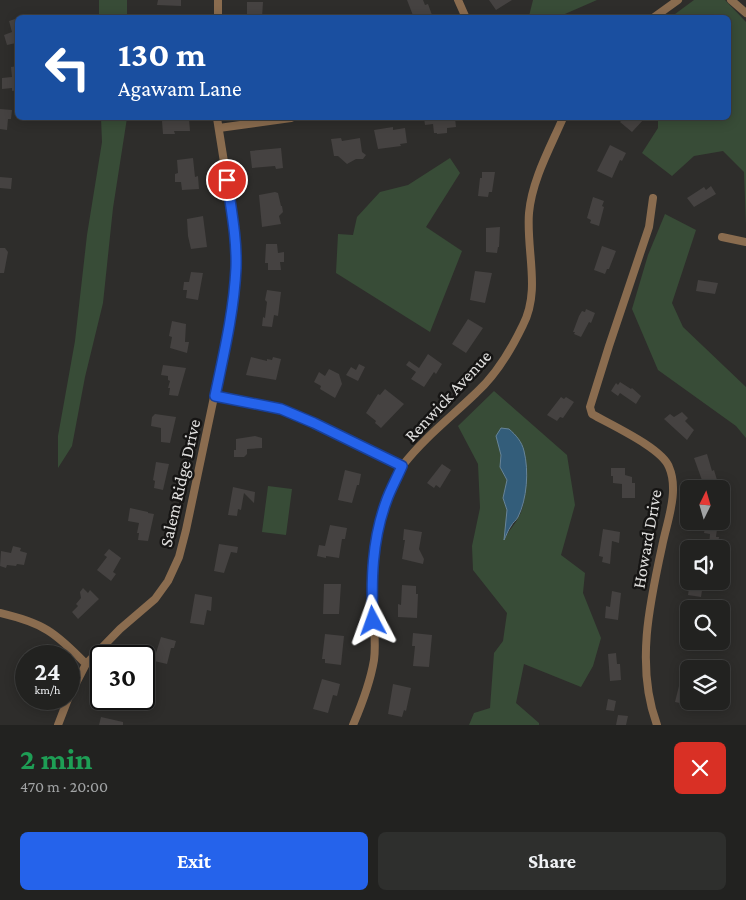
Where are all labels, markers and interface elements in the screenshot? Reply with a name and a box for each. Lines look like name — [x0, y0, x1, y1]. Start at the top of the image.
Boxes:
icon: left — [35, 35, 100, 100]
text: 130 m — [118, 35, 206, 74]
text: Agawam Lane — [118, 76, 242, 101]
pin — [206, 159, 248, 201]
icon: arrive — [213, 166, 241, 194]
street label: Renwick Avenue — [401, 346, 495, 446]
street label: Salem Ridge Drive — [156, 417, 204, 549]
north arrow — [680, 480, 730, 530]
map controls — [680, 480, 730, 710]
street label: Howard Drive — [628, 488, 666, 590]
button: sound — [680, 540, 730, 590]
position arrow — [346, 594, 398, 646]
button: search — [680, 600, 730, 650]
speed limit sign: 30 — [90, 645, 155, 710]
text: 24 — [34, 658, 61, 685]
button: layers — [680, 660, 730, 710]
text: km/h — [35, 683, 60, 697]
text: 2 min — [20, 742, 92, 775]
button: close — [674, 742, 726, 794]
text: 470 m · 20:00 — [20, 778, 108, 795]
button: Exit — [20, 832, 368, 890]
button: Share — [378, 832, 726, 890]

